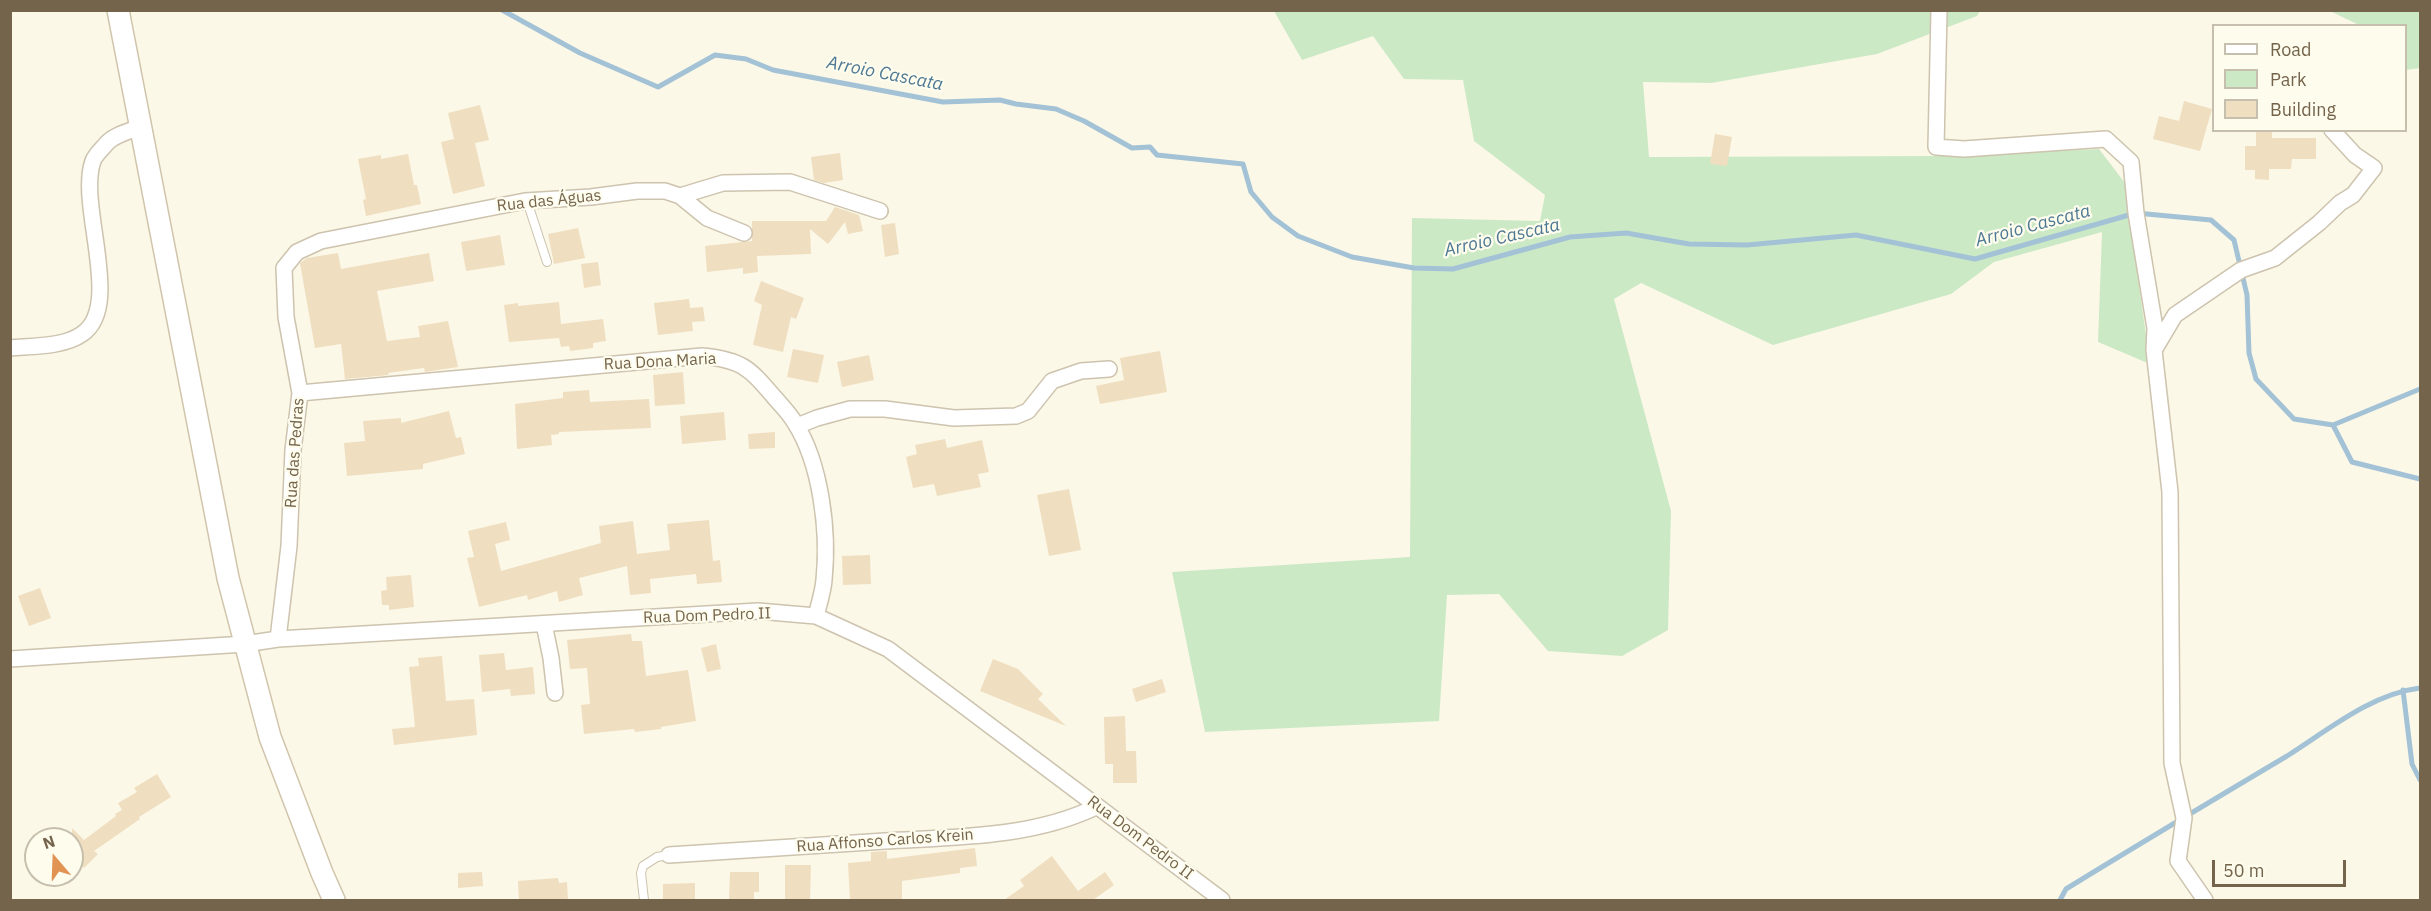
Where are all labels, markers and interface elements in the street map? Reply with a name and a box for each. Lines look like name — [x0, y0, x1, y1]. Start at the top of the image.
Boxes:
legend — [2212, 24, 2407, 132]
text: Road — [2270, 38, 2311, 61]
water label: Arroio Cascata — [825, 52, 945, 96]
text: Park — [2270, 68, 2306, 91]
text: Building — [2270, 98, 2336, 121]
street label: Rua das Águas — [496, 186, 602, 216]
water label: Arroio Cascata — [1973, 200, 2093, 252]
water label: Arroio Cascata — [1442, 214, 1562, 262]
street label: Rua Dona Maria — [603, 349, 717, 375]
street label: Rua das Pedras — [282, 397, 308, 509]
street label: Rua Dom Pedro II — [643, 604, 771, 628]
street label: Rua Dom Pedro II — [1083, 792, 1197, 884]
street label: Rua Affonso Carlos Krein — [796, 825, 974, 857]
north arrow — [24, 827, 84, 887]
text: N — [40, 831, 58, 853]
scale bar — [2215, 848, 2348, 886]
text: 50 m — [2223, 859, 2265, 882]

